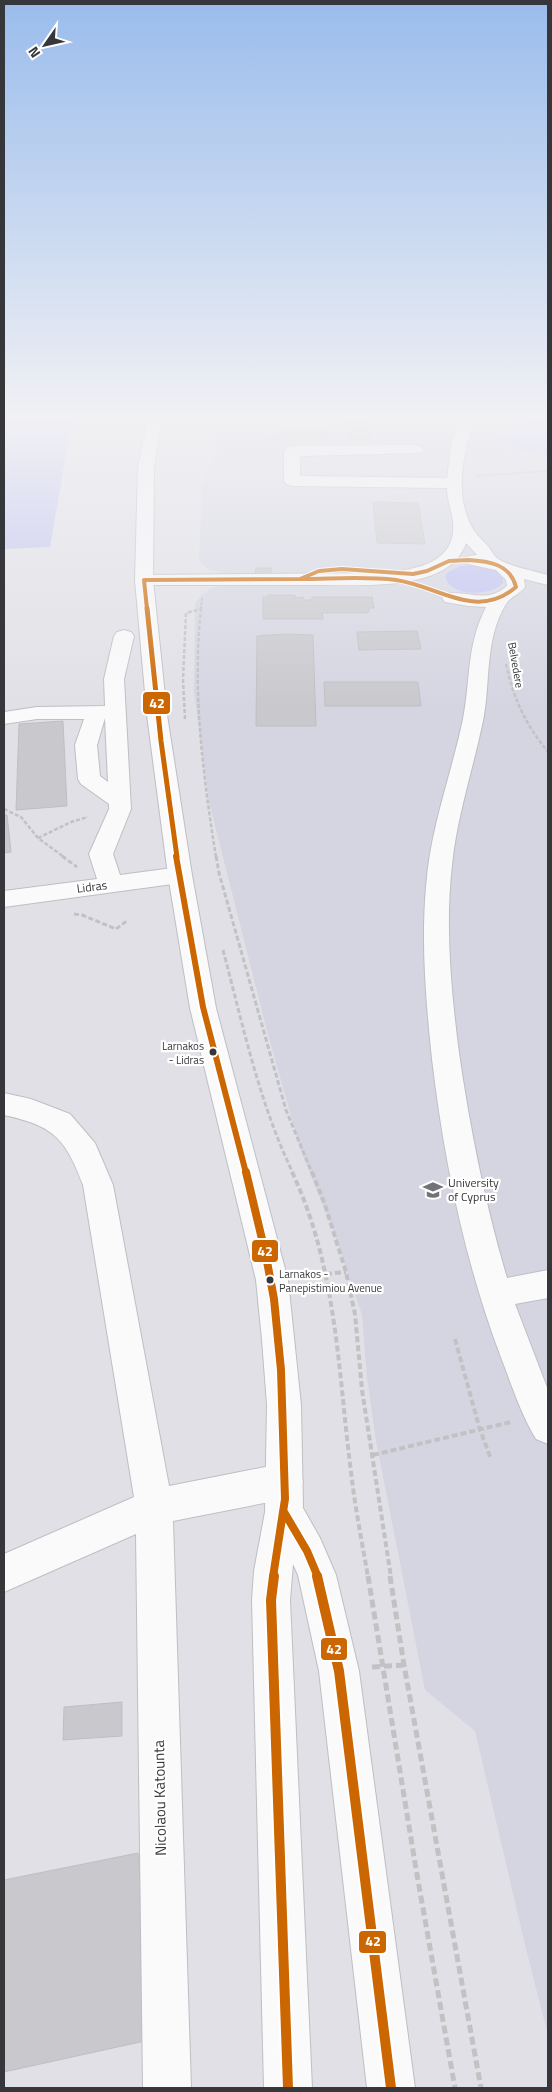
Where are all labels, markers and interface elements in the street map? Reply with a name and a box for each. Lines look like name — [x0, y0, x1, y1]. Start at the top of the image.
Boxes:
north arrow — [20, 20, 70, 70]
text: N — [22, 43, 45, 62]
street label: Belvedere — [504, 641, 528, 690]
line badge: 42 — [142, 691, 171, 715]
text: 42 — [149, 692, 165, 713]
street label: Lidras — [76, 875, 109, 898]
place label: Larnakos - Lidras — [162, 1038, 204, 1068]
marker: Larnakos - Lidras — [208, 1047, 218, 1057]
place label: University of Cyprus — [448, 1173, 499, 1206]
school or university icon: University of Cyprus — [422, 1179, 444, 1201]
line badge: 42 — [251, 1239, 279, 1263]
text: 42 — [257, 1240, 273, 1261]
place label: Larnakos - Panepistimiou Avenue — [279, 1266, 383, 1296]
marker: Larnakos - Panepistimiou Avenue — [265, 1275, 275, 1285]
line badge: 42 — [320, 1637, 348, 1661]
text: 42 — [326, 1638, 342, 1659]
street label: Nicolaou Katounta — [147, 1739, 172, 1856]
line badge: 42 — [358, 1930, 387, 1954]
text: 42 — [365, 1930, 381, 1951]

